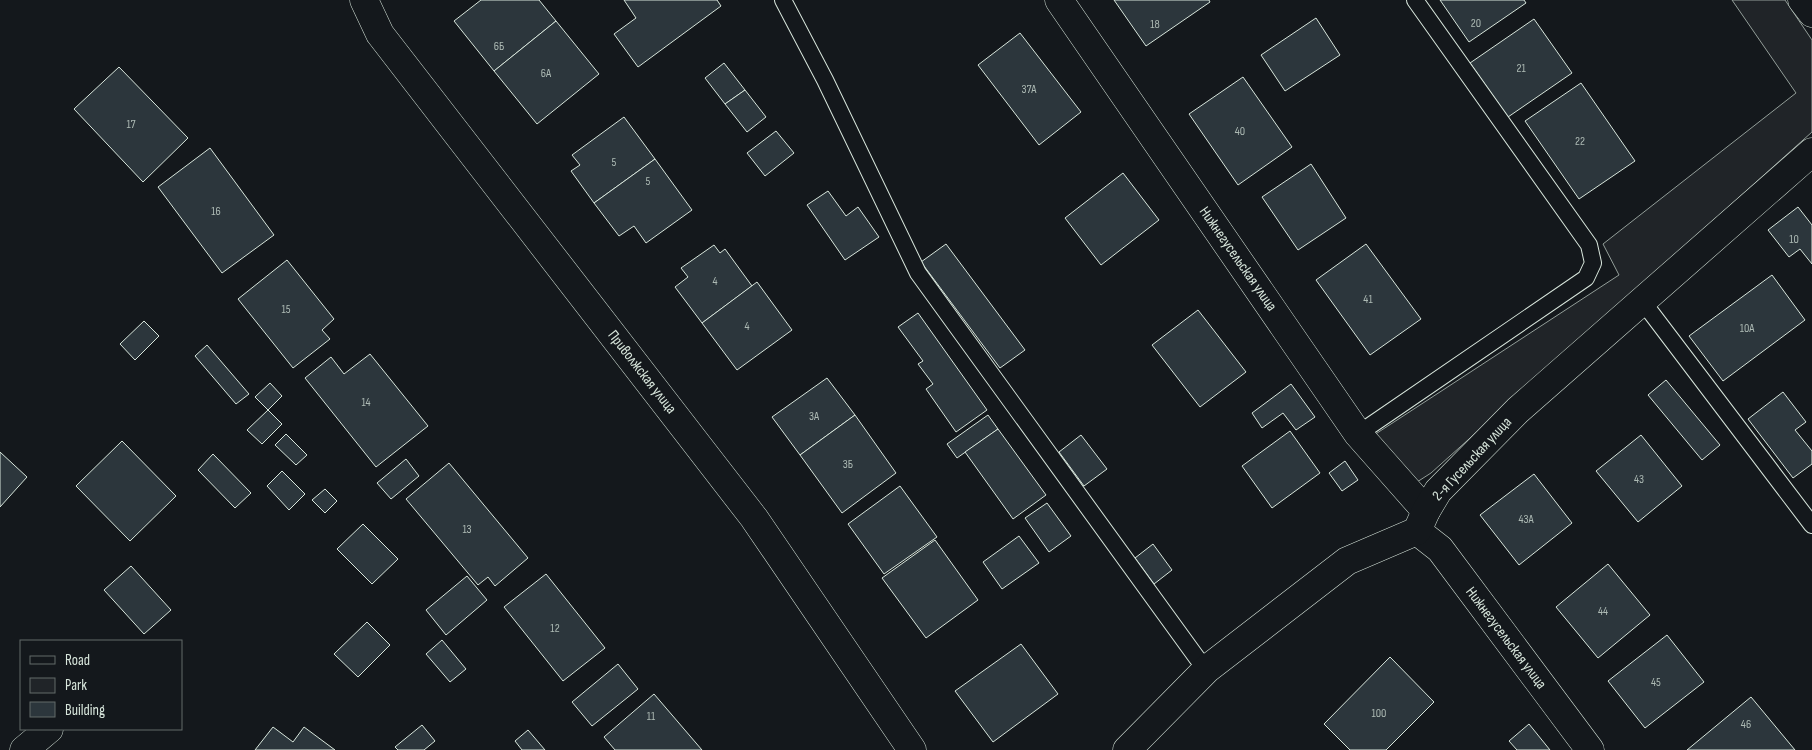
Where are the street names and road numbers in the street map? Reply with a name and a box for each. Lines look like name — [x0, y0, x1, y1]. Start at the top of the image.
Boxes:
street label: Нижнегусельская улица — [1195, 203, 1281, 315]
street label: Приволжская улица — [603, 326, 681, 418]
street label: 2-я Гусельская улица — [1428, 413, 1516, 505]
street label: Нижнегусельская улица — [1461, 583, 1551, 693]

